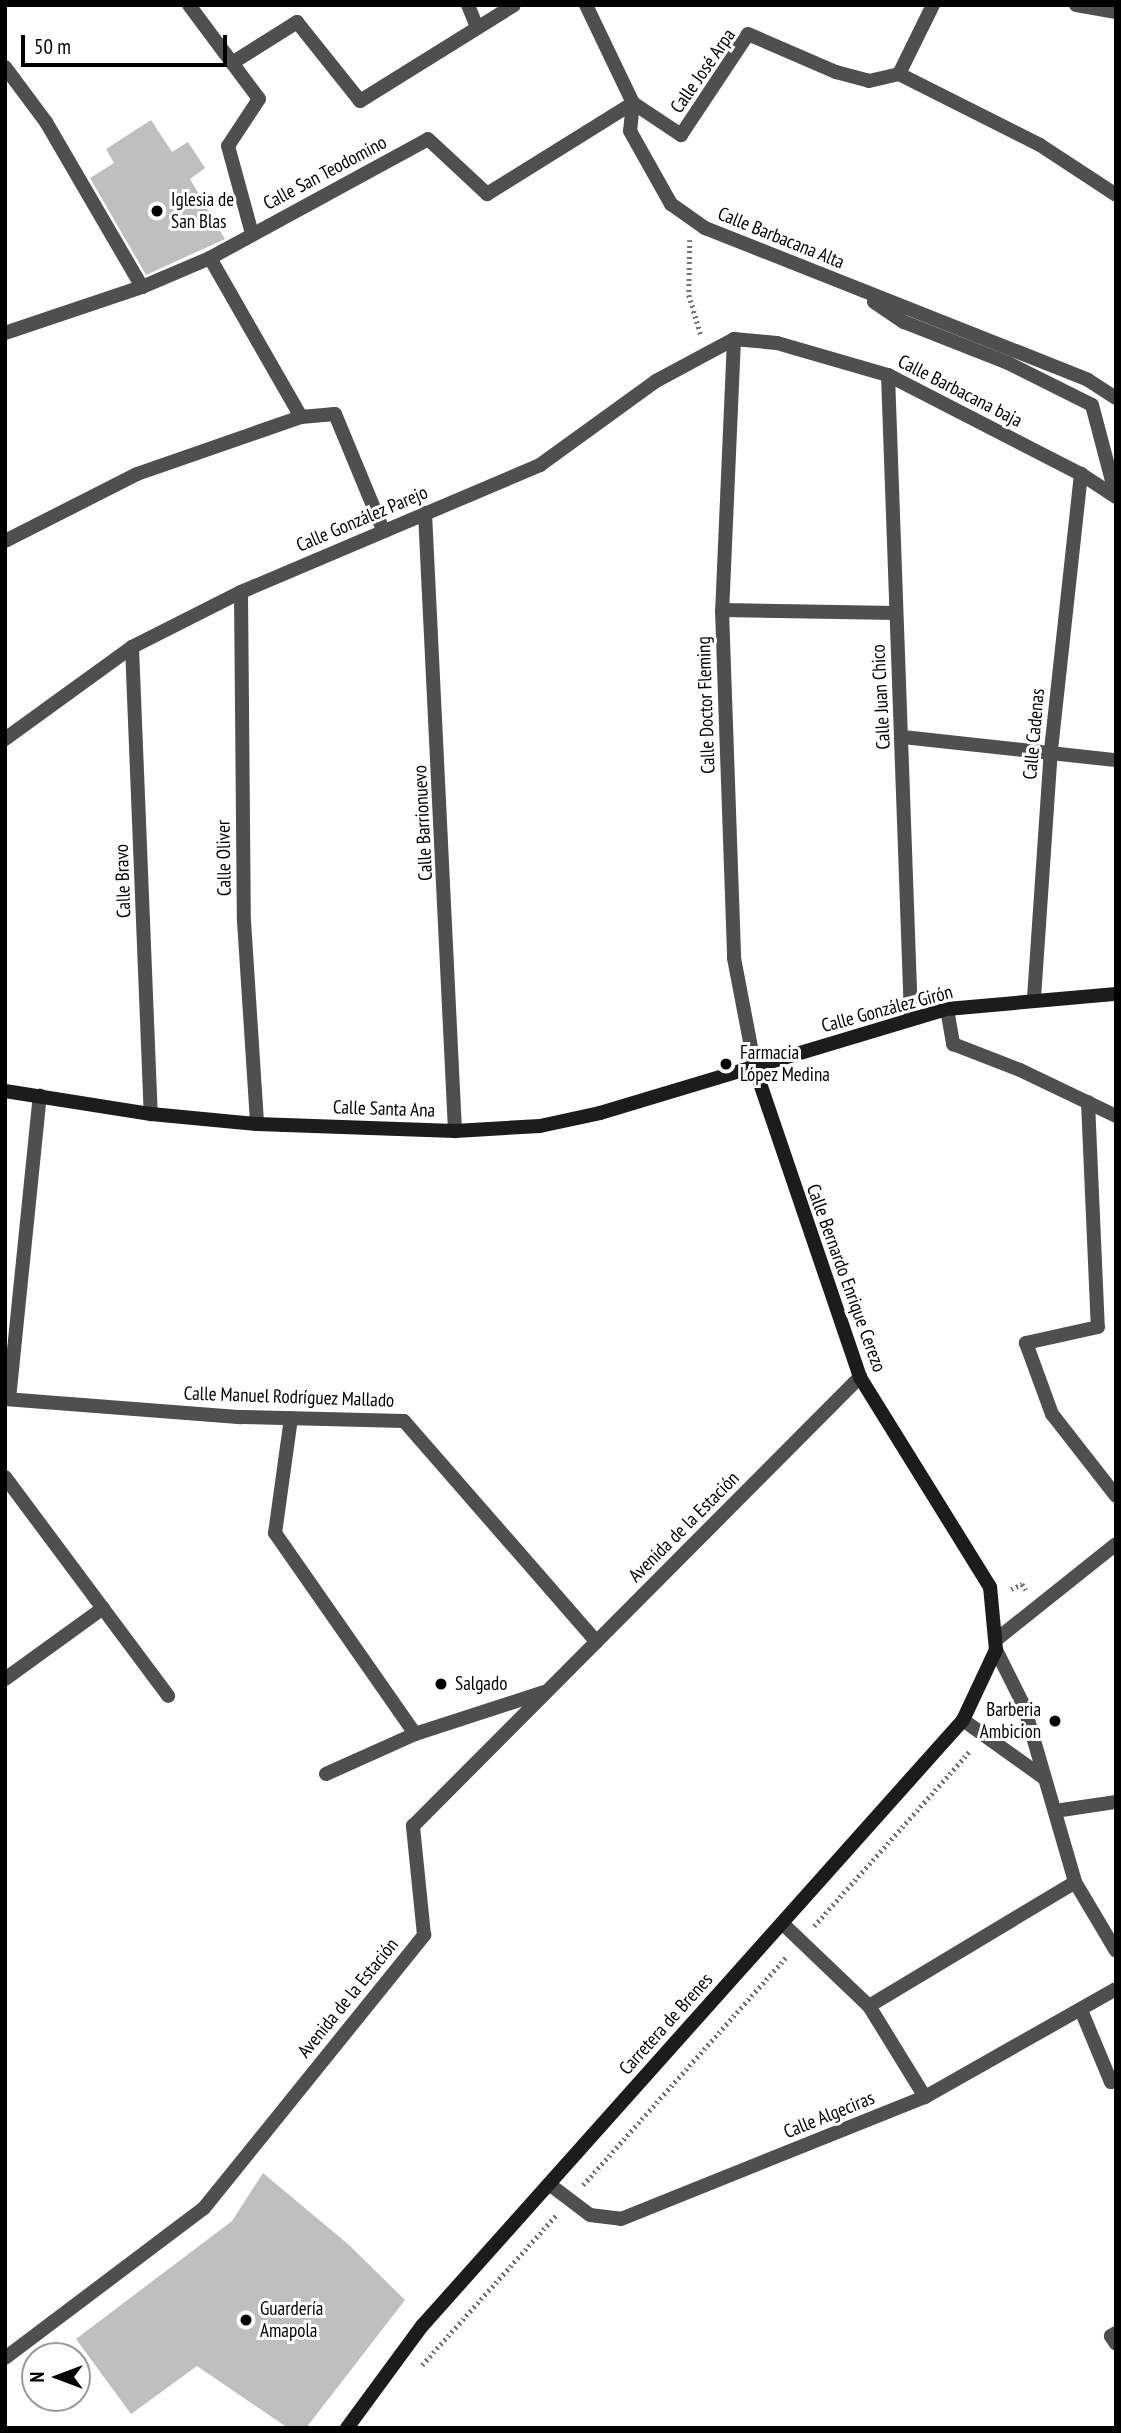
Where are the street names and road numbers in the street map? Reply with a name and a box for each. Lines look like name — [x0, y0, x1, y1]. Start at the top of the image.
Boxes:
street label: Calle José Arpa — [666, 24, 740, 118]
street label: Calle San Teodomino — [259, 131, 391, 215]
street label: Calle Barbacana Alta — [714, 202, 848, 274]
street label: Calle Barbacana baja — [894, 350, 1026, 432]
street label: Calle González Parejo — [293, 481, 431, 557]
street label: Calle Doctor Fleming — [692, 636, 720, 774]
street label: Calle Juan Chico — [867, 644, 895, 750]
street label: Calle Cadenas — [1019, 688, 1049, 780]
street label: Calle Barrionuevo — [409, 765, 437, 881]
street label: Calle Oliver — [212, 820, 236, 896]
street label: Calle Bravo — [110, 844, 136, 918]
street label: Calle González Girón — [819, 980, 955, 1038]
street label: Calle Santa Ana — [332, 1096, 436, 1122]
street label: Calle Bernardo Enrique Cerezo — [801, 1181, 891, 1375]
street label: Calle Manuel Rodríguez Mallado — [183, 1382, 395, 1412]
street label: Avenida de la Estación — [624, 1467, 744, 1587]
street label: Avenida de la Estación — [293, 1934, 403, 2062]
street label: Carretera de Brenes — [614, 1969, 718, 2079]
street label: Calle Algeciras — [780, 2086, 878, 2144]

